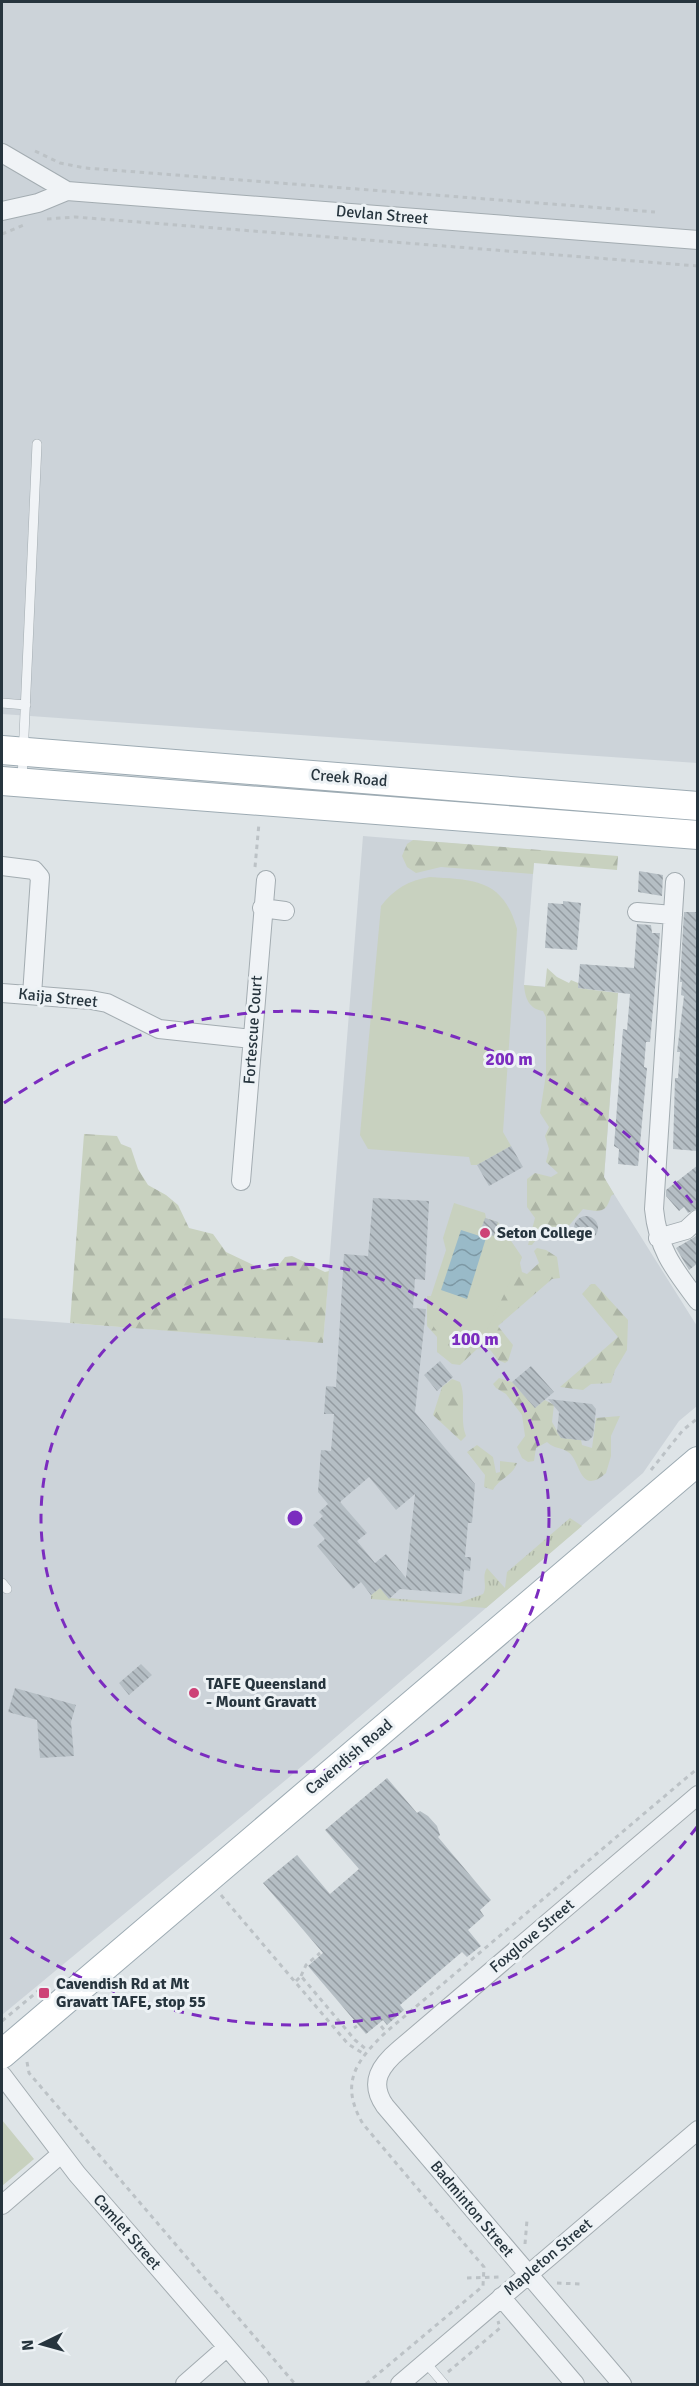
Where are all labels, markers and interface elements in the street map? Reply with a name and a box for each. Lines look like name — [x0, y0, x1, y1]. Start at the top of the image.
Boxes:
street label: Devlan Street — [335, 201, 429, 229]
street label: Creek Road — [310, 765, 388, 791]
street label: Fortescue Court — [239, 974, 267, 1085]
street label: Kaija Street — [17, 984, 99, 1012]
text: 200 m — [485, 1048, 533, 1070]
place label: Seton College — [497, 1223, 593, 1243]
marker: Seton College — [478, 1226, 492, 1240]
text: 100 m — [451, 1328, 499, 1350]
centre of rings — [285, 1508, 305, 1528]
place label: TAFE Queensland - Mount Gravatt — [206, 1674, 327, 1712]
marker: TAFE Queensland - Mount Gravatt — [187, 1686, 201, 1700]
street label: Cavendish Road — [301, 1715, 397, 1799]
street label: Foxglove Street — [486, 1895, 579, 1977]
place label: Cavendish Rd at Mt Gravatt TAFE, stop 55 — [56, 1974, 206, 2012]
marker: Cavendish Rd at Mt Gravatt TAFE, stop 55 — [37, 1986, 51, 2000]
street label: Badminton Street — [426, 2157, 518, 2262]
street label: Camlet Street — [89, 2190, 166, 2274]
street label: Mapleton Street — [500, 2214, 597, 2300]
north arrow — [12, 2314, 72, 2374]
text: N — [18, 2339, 39, 2352]

